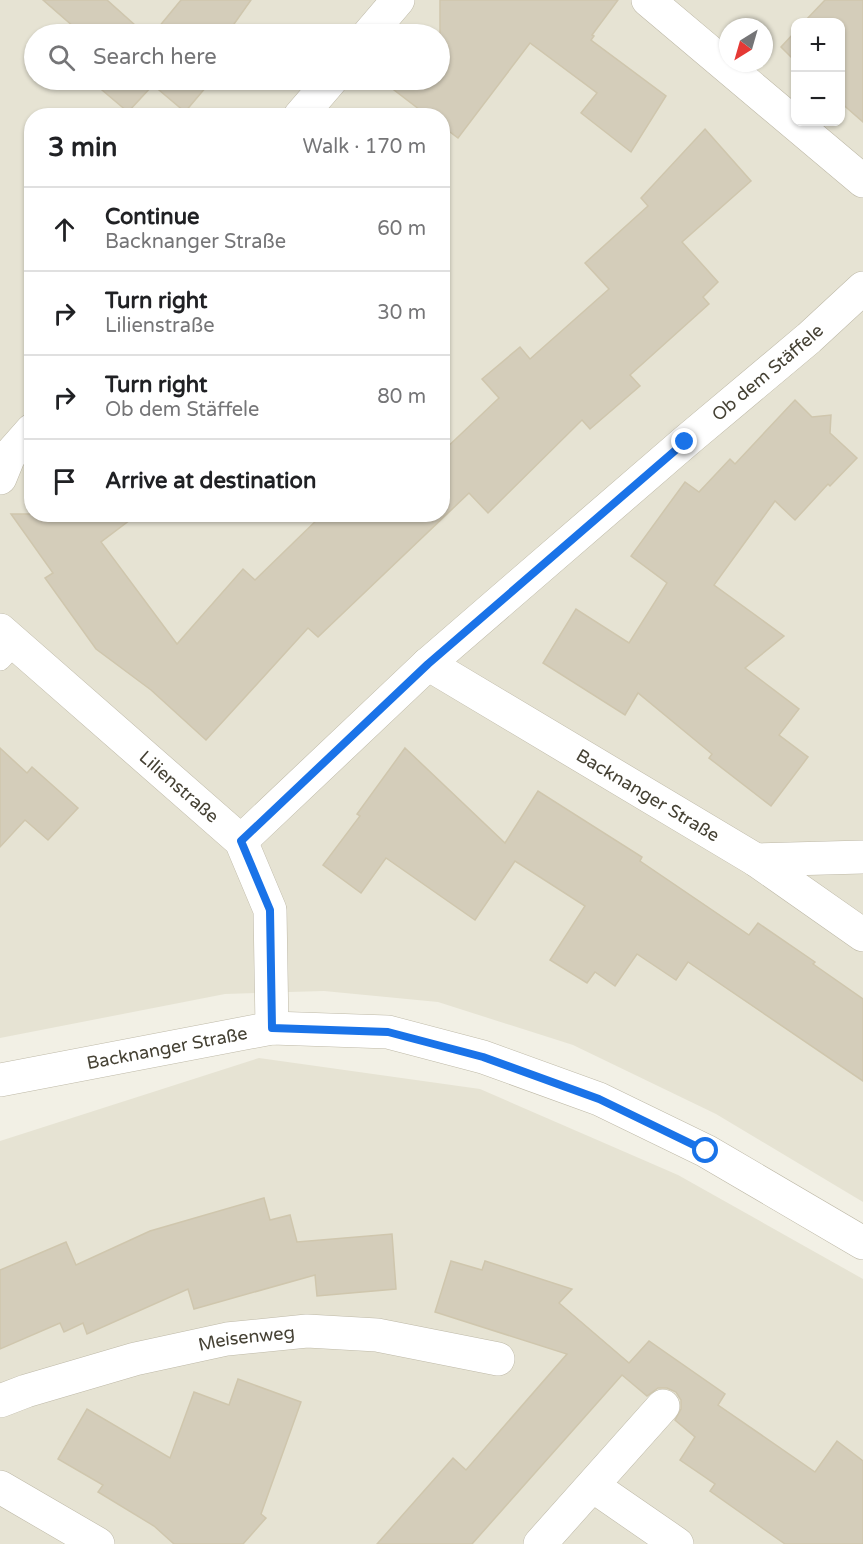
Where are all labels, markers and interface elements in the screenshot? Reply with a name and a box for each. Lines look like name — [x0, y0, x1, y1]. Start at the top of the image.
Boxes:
north arrow — [719, 18, 773, 72]
map controls — [791, 18, 845, 126]
button: + — [791, 18, 845, 72]
search box — [24, 24, 450, 90]
icon: search — [45, 41, 78, 74]
text: Search here — [93, 44, 217, 70]
button: − — [791, 72, 845, 126]
text: 3 min — [48, 132, 117, 163]
text: Walk · 170 m — [303, 135, 426, 159]
text: Continue — [105, 204, 200, 230]
icon: ahead — [48, 213, 81, 246]
text: 60 m — [377, 217, 426, 241]
text: Backnanger Straße — [105, 230, 286, 254]
text: Turn right — [105, 288, 207, 314]
icon: right — [48, 297, 81, 330]
text: 30 m — [377, 301, 426, 325]
text: Lilienstraße — [105, 314, 215, 338]
street label: Ob dem Stäffele — [707, 319, 828, 426]
text: Turn right — [105, 372, 207, 398]
icon: right — [48, 381, 81, 414]
text: 80 m — [377, 385, 426, 409]
text: Ob dem Stäffele — [105, 398, 259, 422]
route end — [671, 428, 697, 454]
icon: arrive — [48, 465, 81, 498]
text: Arrive at destination — [105, 468, 316, 494]
street label: Backnanger Straße — [572, 744, 723, 847]
street label: Lilienstraße — [135, 746, 223, 828]
street label: Backnanger Straße — [85, 1022, 249, 1074]
route start — [692, 1137, 718, 1163]
street label: Meisenweg — [196, 1321, 296, 1356]

